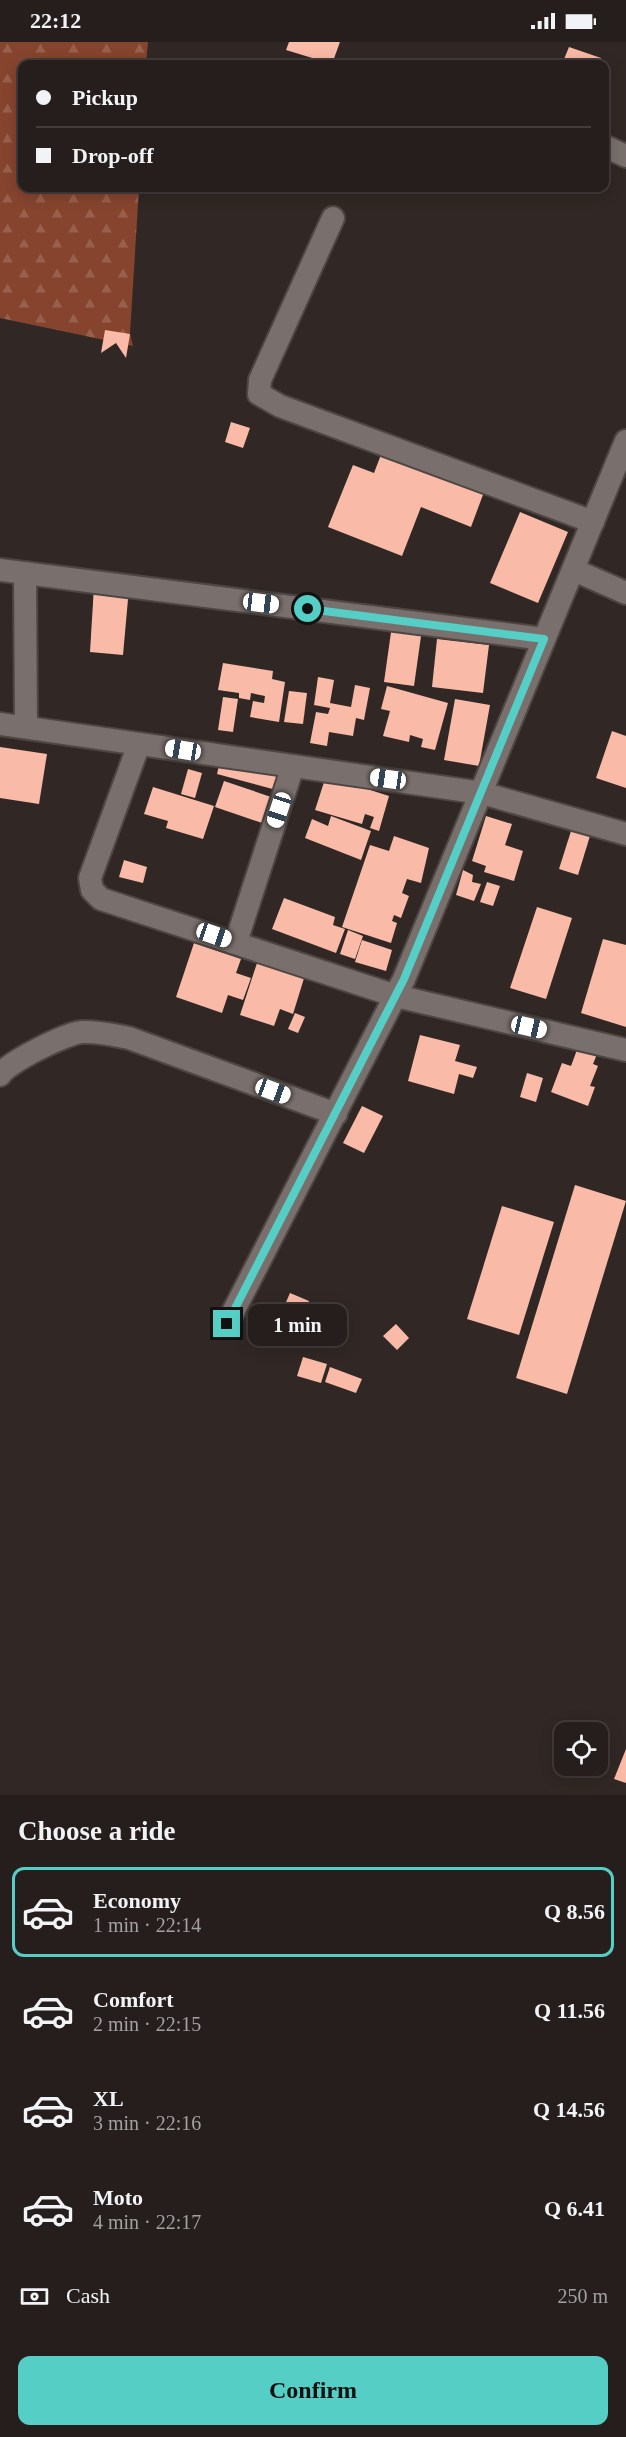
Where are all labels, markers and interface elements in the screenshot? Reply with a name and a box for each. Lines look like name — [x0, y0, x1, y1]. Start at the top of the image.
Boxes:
text: 22:12 — [30, 8, 81, 33]
text: Pickup — [72, 85, 138, 110]
text: Drop-off — [72, 143, 153, 168]
car — [242, 592, 280, 614]
route start — [294, 595, 321, 622]
car — [164, 738, 202, 762]
car — [369, 768, 407, 790]
car — [265, 790, 293, 830]
car — [194, 921, 234, 949]
car — [509, 1014, 549, 1040]
car — [253, 1076, 293, 1106]
callout: 1 min — [248, 1303, 347, 1345]
route end — [213, 1310, 240, 1337]
text: 1 min — [273, 1314, 322, 1336]
map controls — [554, 1722, 608, 1776]
button: locate — [554, 1722, 608, 1776]
text: Choose a ride — [18, 1816, 176, 1846]
icon: car — [21, 1885, 75, 1939]
text: Economy — [93, 1888, 181, 1913]
text: Q 8.56 — [544, 1899, 605, 1924]
text: 1 min · 22:14 — [93, 1914, 201, 1936]
icon: car — [21, 1984, 75, 2038]
text: Comfort — [93, 1987, 174, 2012]
text: Q 11.56 — [534, 1998, 605, 2023]
text: 2 min · 22:15 — [93, 2013, 201, 2035]
icon: car — [21, 2083, 75, 2137]
text: XL — [93, 2086, 124, 2111]
text: Q 14.56 — [533, 2097, 605, 2122]
text: 3 min · 22:16 — [93, 2112, 201, 2134]
icon: car — [21, 2182, 75, 2236]
text: Moto — [93, 2185, 143, 2210]
text: Q 6.41 — [544, 2196, 605, 2221]
text: 4 min · 22:17 — [93, 2211, 201, 2233]
icon: cash — [18, 2280, 51, 2313]
text: Cash — [66, 2283, 110, 2308]
text: 250 m — [557, 2285, 608, 2307]
button: Confirm — [18, 2356, 608, 2425]

